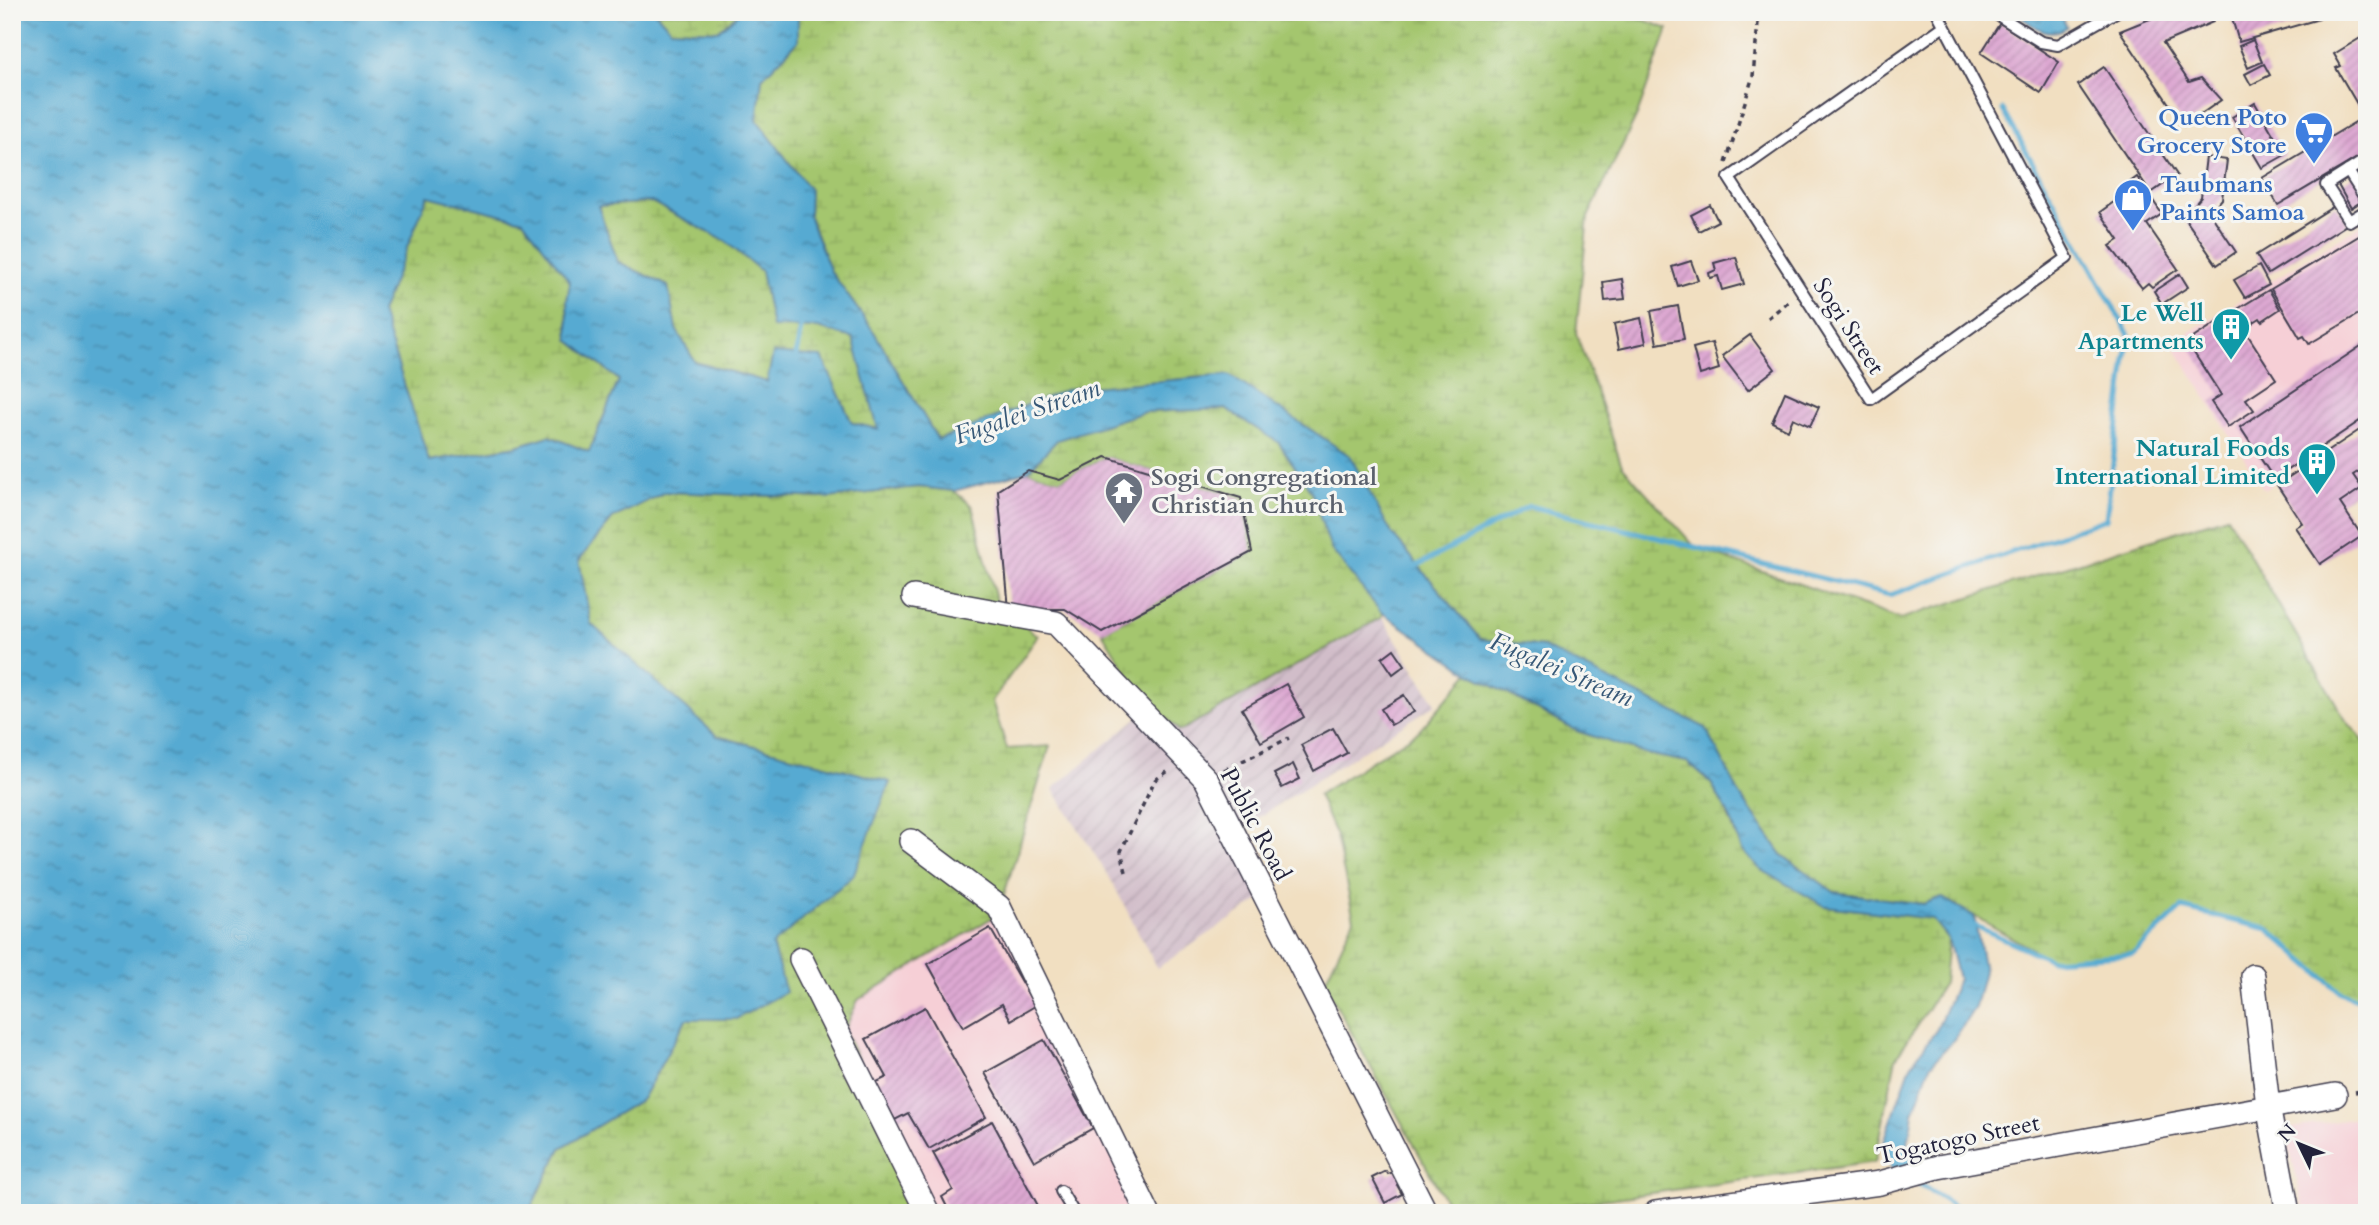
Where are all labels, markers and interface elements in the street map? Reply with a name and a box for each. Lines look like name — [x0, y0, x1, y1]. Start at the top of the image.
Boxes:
place label: Queen Poto Grocery Store — [2137, 101, 2287, 162]
supermarket icon: Queen Poto Grocery Store — [2293, 110, 2335, 165]
place label: Taubmans Paints Samoa — [2160, 168, 2305, 229]
shop icon: Taubmans Paints Samoa — [2112, 177, 2154, 232]
street label: Sogi Street — [1805, 271, 1892, 381]
place label: Le Well Apartments — [2078, 297, 2204, 358]
building icon: Le Well Apartments — [2210, 306, 2252, 361]
water label: Fugalei Stream — [949, 370, 1105, 453]
place label: Natural Foods International Limited — [2055, 432, 2290, 493]
building icon: Natural Foods International Limited — [2296, 441, 2338, 496]
place label: Sogi Congregational Christian Church — [1151, 461, 1377, 522]
temple icon: Sogi Congregational Christian Church — [1103, 470, 1145, 525]
water label: Fugalei Stream — [1485, 624, 1639, 715]
street label: Public Road — [1212, 762, 1299, 887]
street label: Togatogo Street — [1874, 1106, 2043, 1173]
north arrow — [2264, 1110, 2334, 1180]
text: N — [2272, 1118, 2303, 1148]

